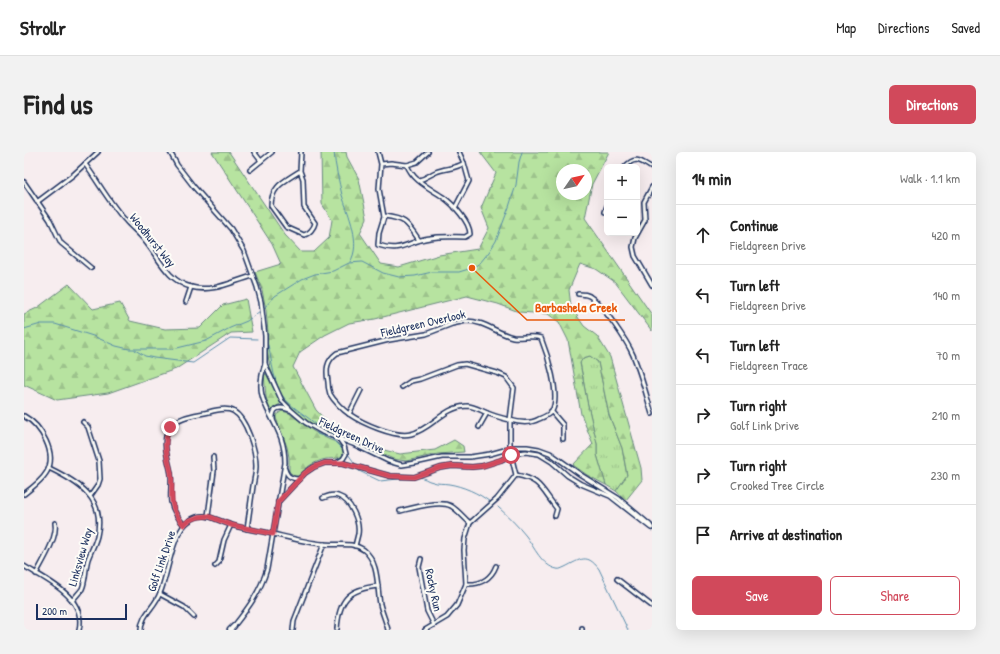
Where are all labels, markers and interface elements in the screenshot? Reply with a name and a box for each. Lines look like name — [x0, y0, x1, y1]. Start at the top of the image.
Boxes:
text: Strollr — [20, 15, 66, 41]
text: Map — [836, 18, 856, 37]
text: Directions — [878, 18, 929, 37]
text: Saved — [951, 18, 980, 37]
text: Find us — [24, 85, 93, 123]
button: Directions — [889, 85, 976, 124]
north arrow — [556, 164, 592, 200]
map controls — [604, 164, 640, 236]
button: + — [604, 164, 640, 200]
text: 14 min — [692, 167, 732, 190]
text: Walk · 1.1 km — [900, 169, 960, 187]
button: − — [604, 200, 640, 236]
street label: Woodhurst Way — [126, 209, 180, 271]
text: Continue — [730, 215, 778, 236]
icon: ahead — [692, 224, 714, 246]
text: 420 m — [931, 226, 960, 244]
text: Fieldgreen Drive — [730, 236, 806, 254]
text: Turn left — [730, 275, 780, 296]
icon: left — [692, 284, 714, 306]
text: 140 m — [933, 286, 960, 304]
callout: Barbashela Creek — [527, 295, 625, 320]
text: Fieldgreen Drive — [730, 296, 806, 314]
text: Barbashela Creek — [535, 298, 618, 316]
street label: Fieldgreen Overlook — [378, 305, 467, 341]
text: Turn left — [730, 335, 780, 356]
icon: left — [692, 344, 714, 366]
text: 70 m — [936, 346, 960, 364]
text: Fieldgreen Trace — [730, 356, 808, 374]
text: Turn right — [730, 395, 786, 416]
icon: right — [692, 404, 714, 426]
text: 210 m — [932, 406, 960, 424]
street label: Fieldgreen Drive — [316, 412, 388, 458]
text: Golf Link Drive — [730, 416, 799, 434]
route end — [161, 418, 179, 436]
route start — [502, 446, 520, 464]
text: Turn right — [730, 455, 786, 476]
icon: right — [692, 464, 714, 486]
text: 230 m — [930, 466, 960, 484]
text: Crooked Tree Circle — [730, 476, 824, 494]
icon: arrive — [692, 524, 714, 546]
text: Arrive at destination — [730, 524, 842, 545]
street label: Linksview Way — [64, 526, 96, 588]
street label: Golf Link Drive — [143, 528, 179, 594]
street label: Rocky Run — [421, 567, 447, 613]
button: Save — [692, 576, 822, 615]
button: Share — [830, 576, 960, 615]
scale bar — [36, 602, 127, 621]
text: 200 m — [42, 604, 67, 618]

